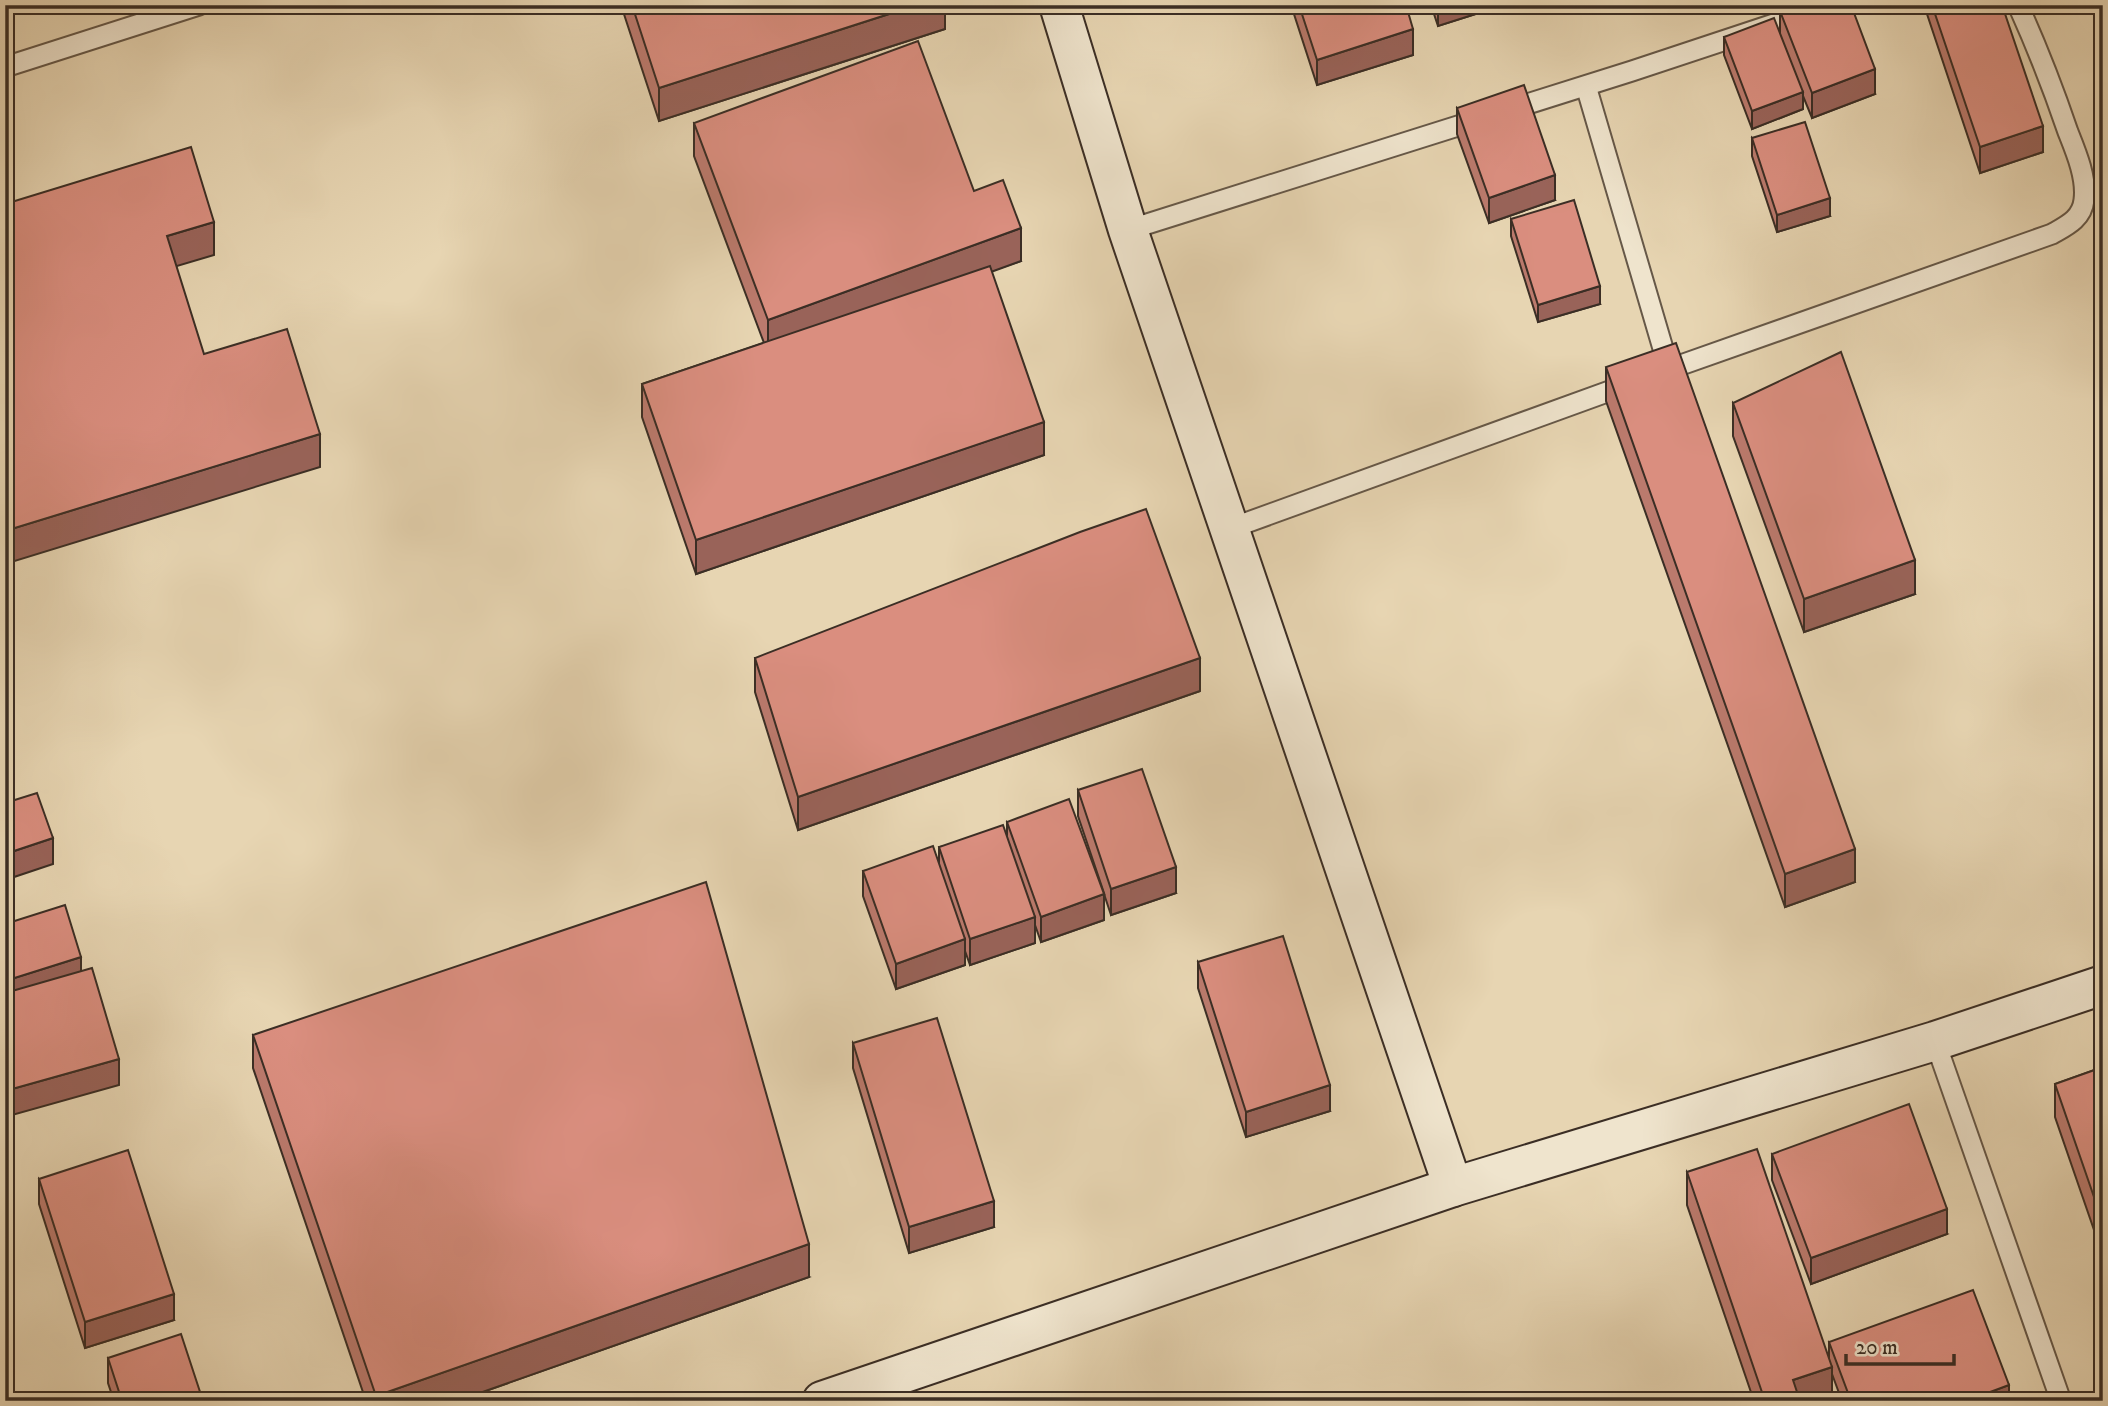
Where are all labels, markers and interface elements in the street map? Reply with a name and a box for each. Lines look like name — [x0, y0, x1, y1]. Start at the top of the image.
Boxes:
scale bar — [1846, 1322, 1954, 1366]
text: 20 m — [1856, 1335, 1898, 1361]

